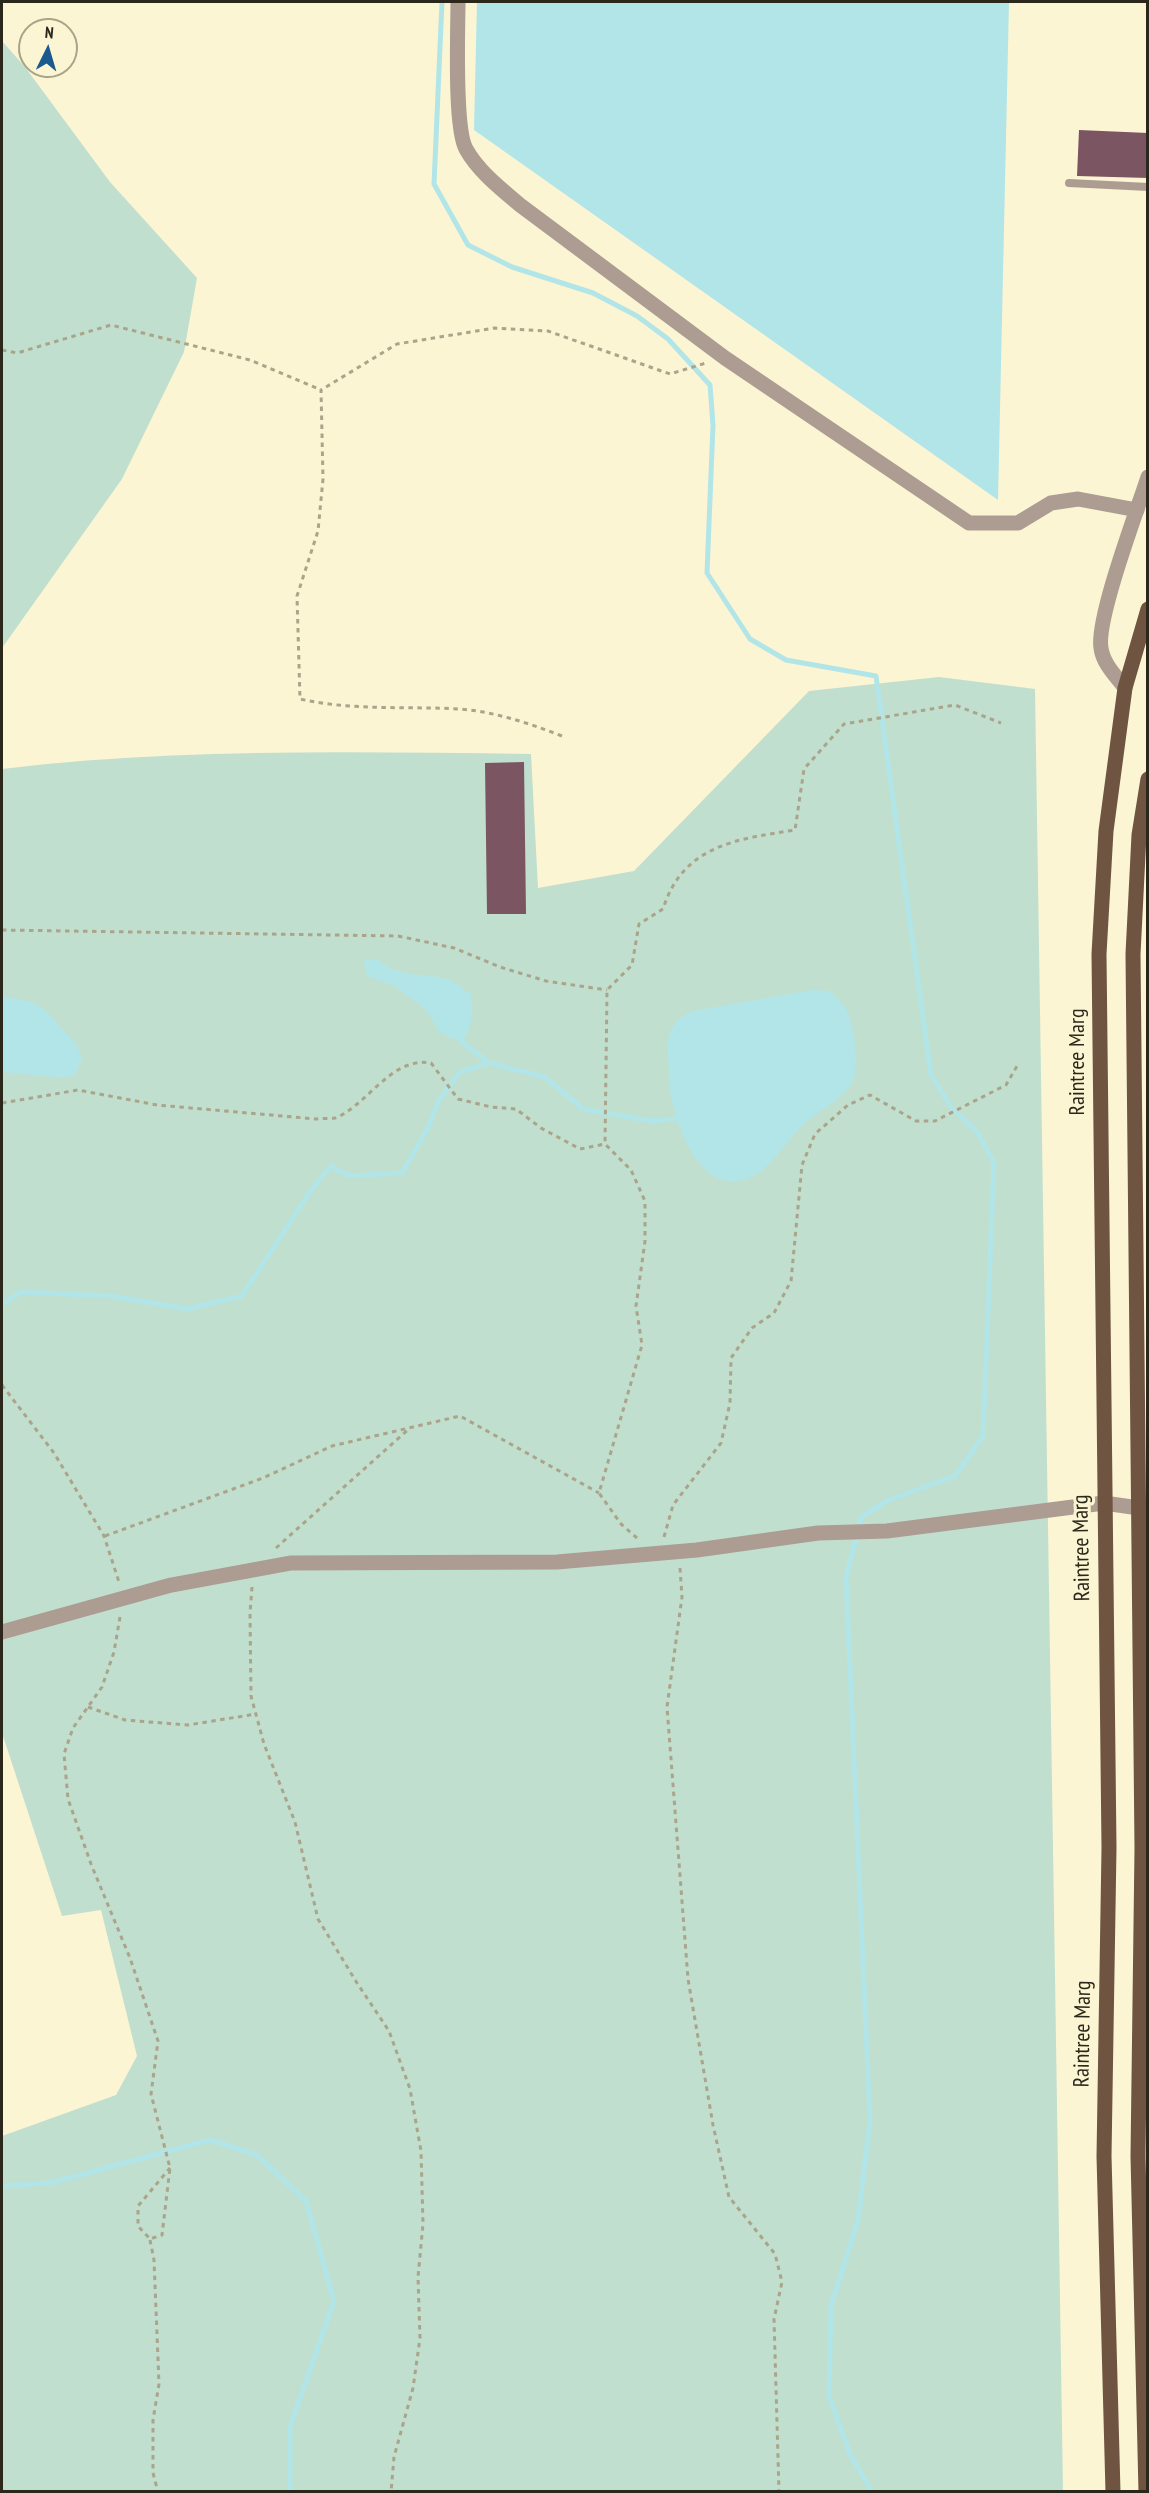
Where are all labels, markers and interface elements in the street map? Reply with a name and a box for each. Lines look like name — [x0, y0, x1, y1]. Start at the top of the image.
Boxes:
north arrow — [18, 18, 78, 78]
text: N — [44, 22, 55, 42]
street label: Raintree Marg — [1065, 1009, 1091, 1115]
street label: Raintree Marg — [1068, 1494, 1096, 1602]
street label: Raintree Marg — [1069, 1980, 1097, 2088]

